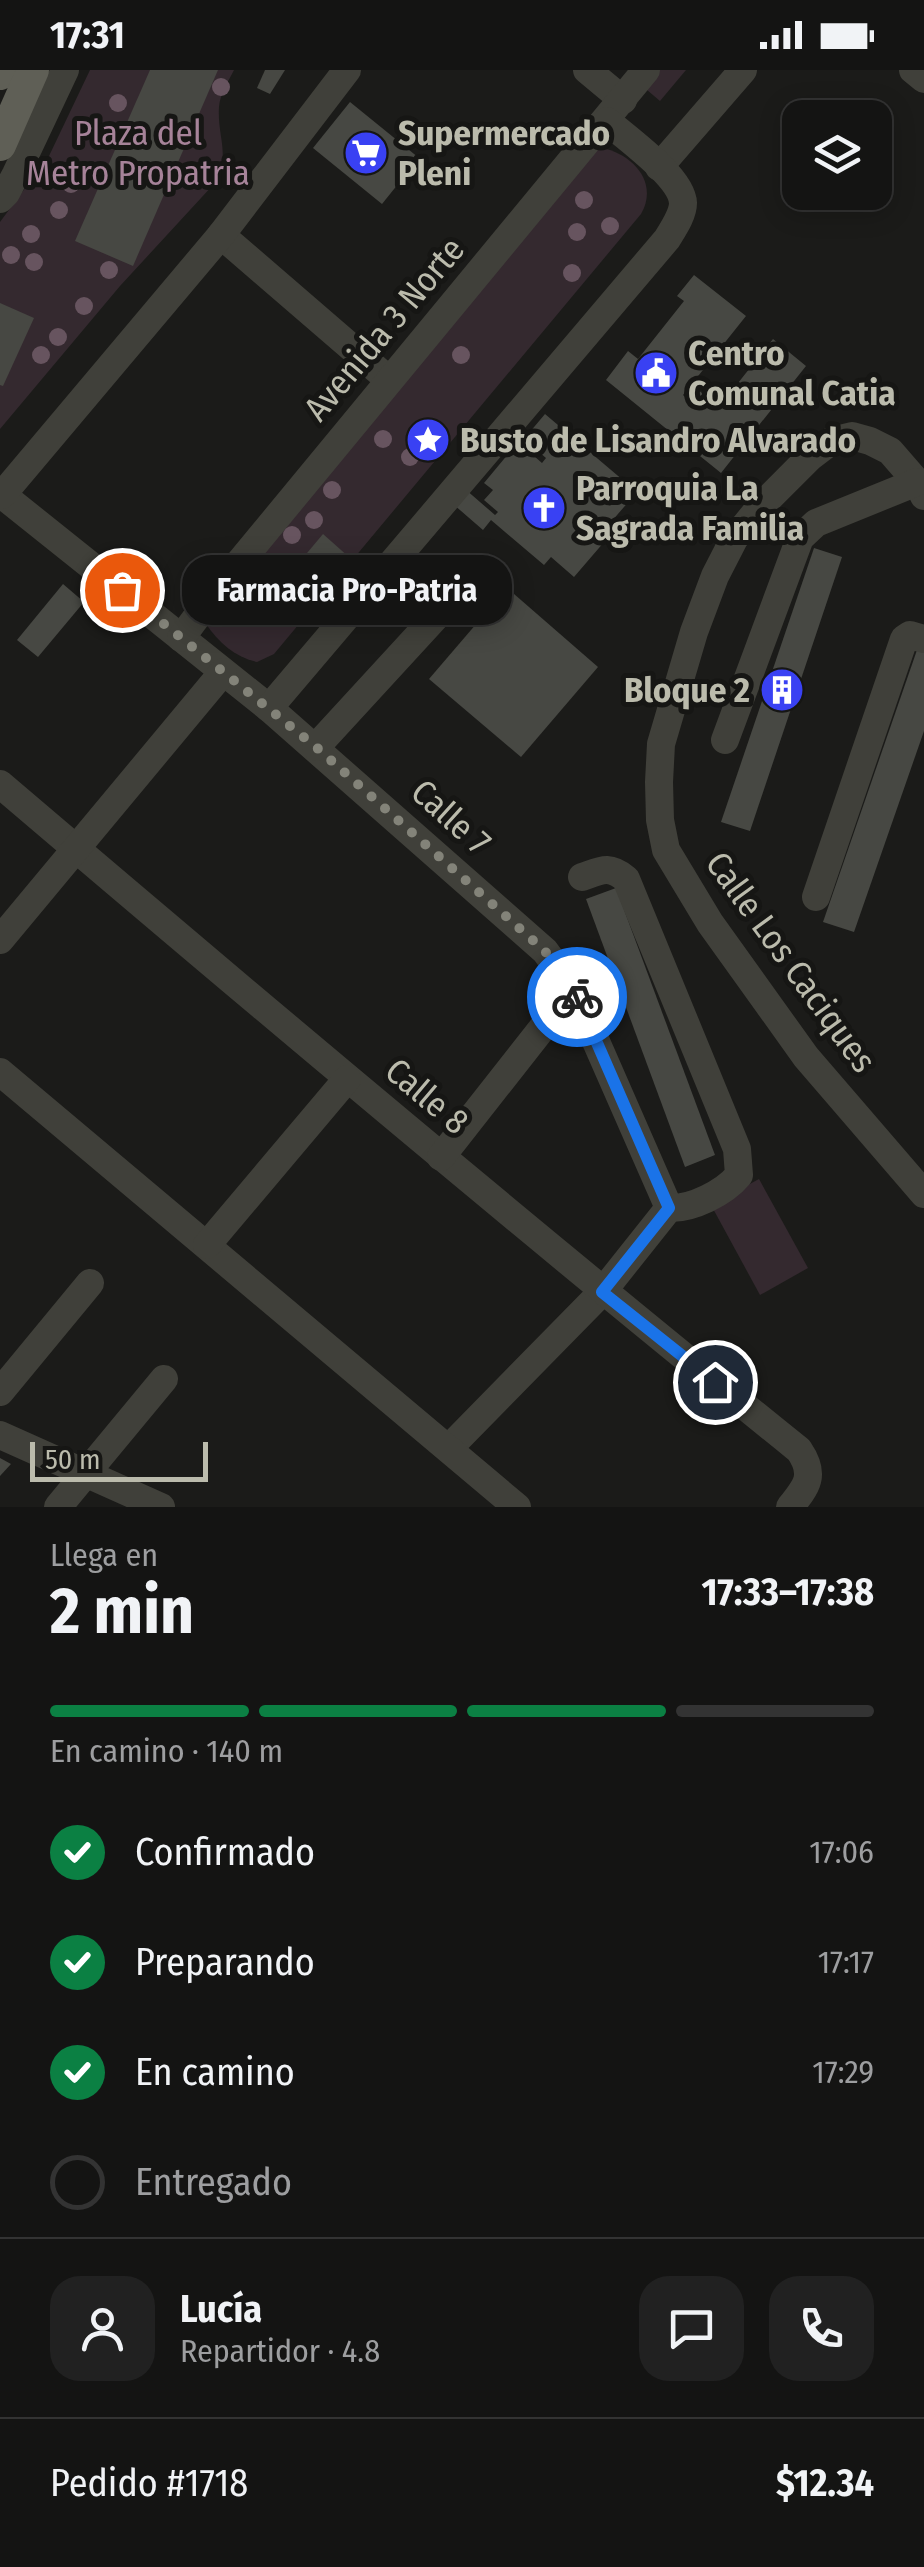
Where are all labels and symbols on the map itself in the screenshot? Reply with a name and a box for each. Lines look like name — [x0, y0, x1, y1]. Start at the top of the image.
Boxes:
park label: Plaza del Metro Propatria — [26, 112, 250, 194]
place label: Supermercado Pleni — [398, 112, 610, 194]
supermarket icon: Supermercado Pleni — [343, 130, 389, 176]
street label: Avenida 3 Norte — [295, 229, 473, 429]
place label: Centro Comunal Catia — [688, 332, 896, 414]
public building icon: Centro Comunal Catia — [633, 350, 679, 396]
place icon: Busto de Lisandro Alvarado — [405, 417, 451, 463]
place label: Busto de Lisandro Alvarado — [460, 419, 856, 461]
place label: Parroquia La Sagrada Familia — [576, 467, 804, 549]
church icon: Parroquia La Sagrada Familia — [521, 485, 567, 531]
pin — [80, 548, 165, 633]
callout: Farmacia Pro-Patria — [182, 555, 512, 625]
building icon: Bloque 2 — [759, 667, 805, 713]
place label: Bloque 2 — [624, 669, 750, 711]
street label: Calle 7 — [403, 771, 499, 863]
street label: Calle Los Caciques — [697, 844, 885, 1080]
courier — [527, 947, 627, 1047]
street label: Calle 8 — [377, 1049, 477, 1143]
pin — [673, 1340, 758, 1425]
scale bar — [30, 1437, 208, 1482]

